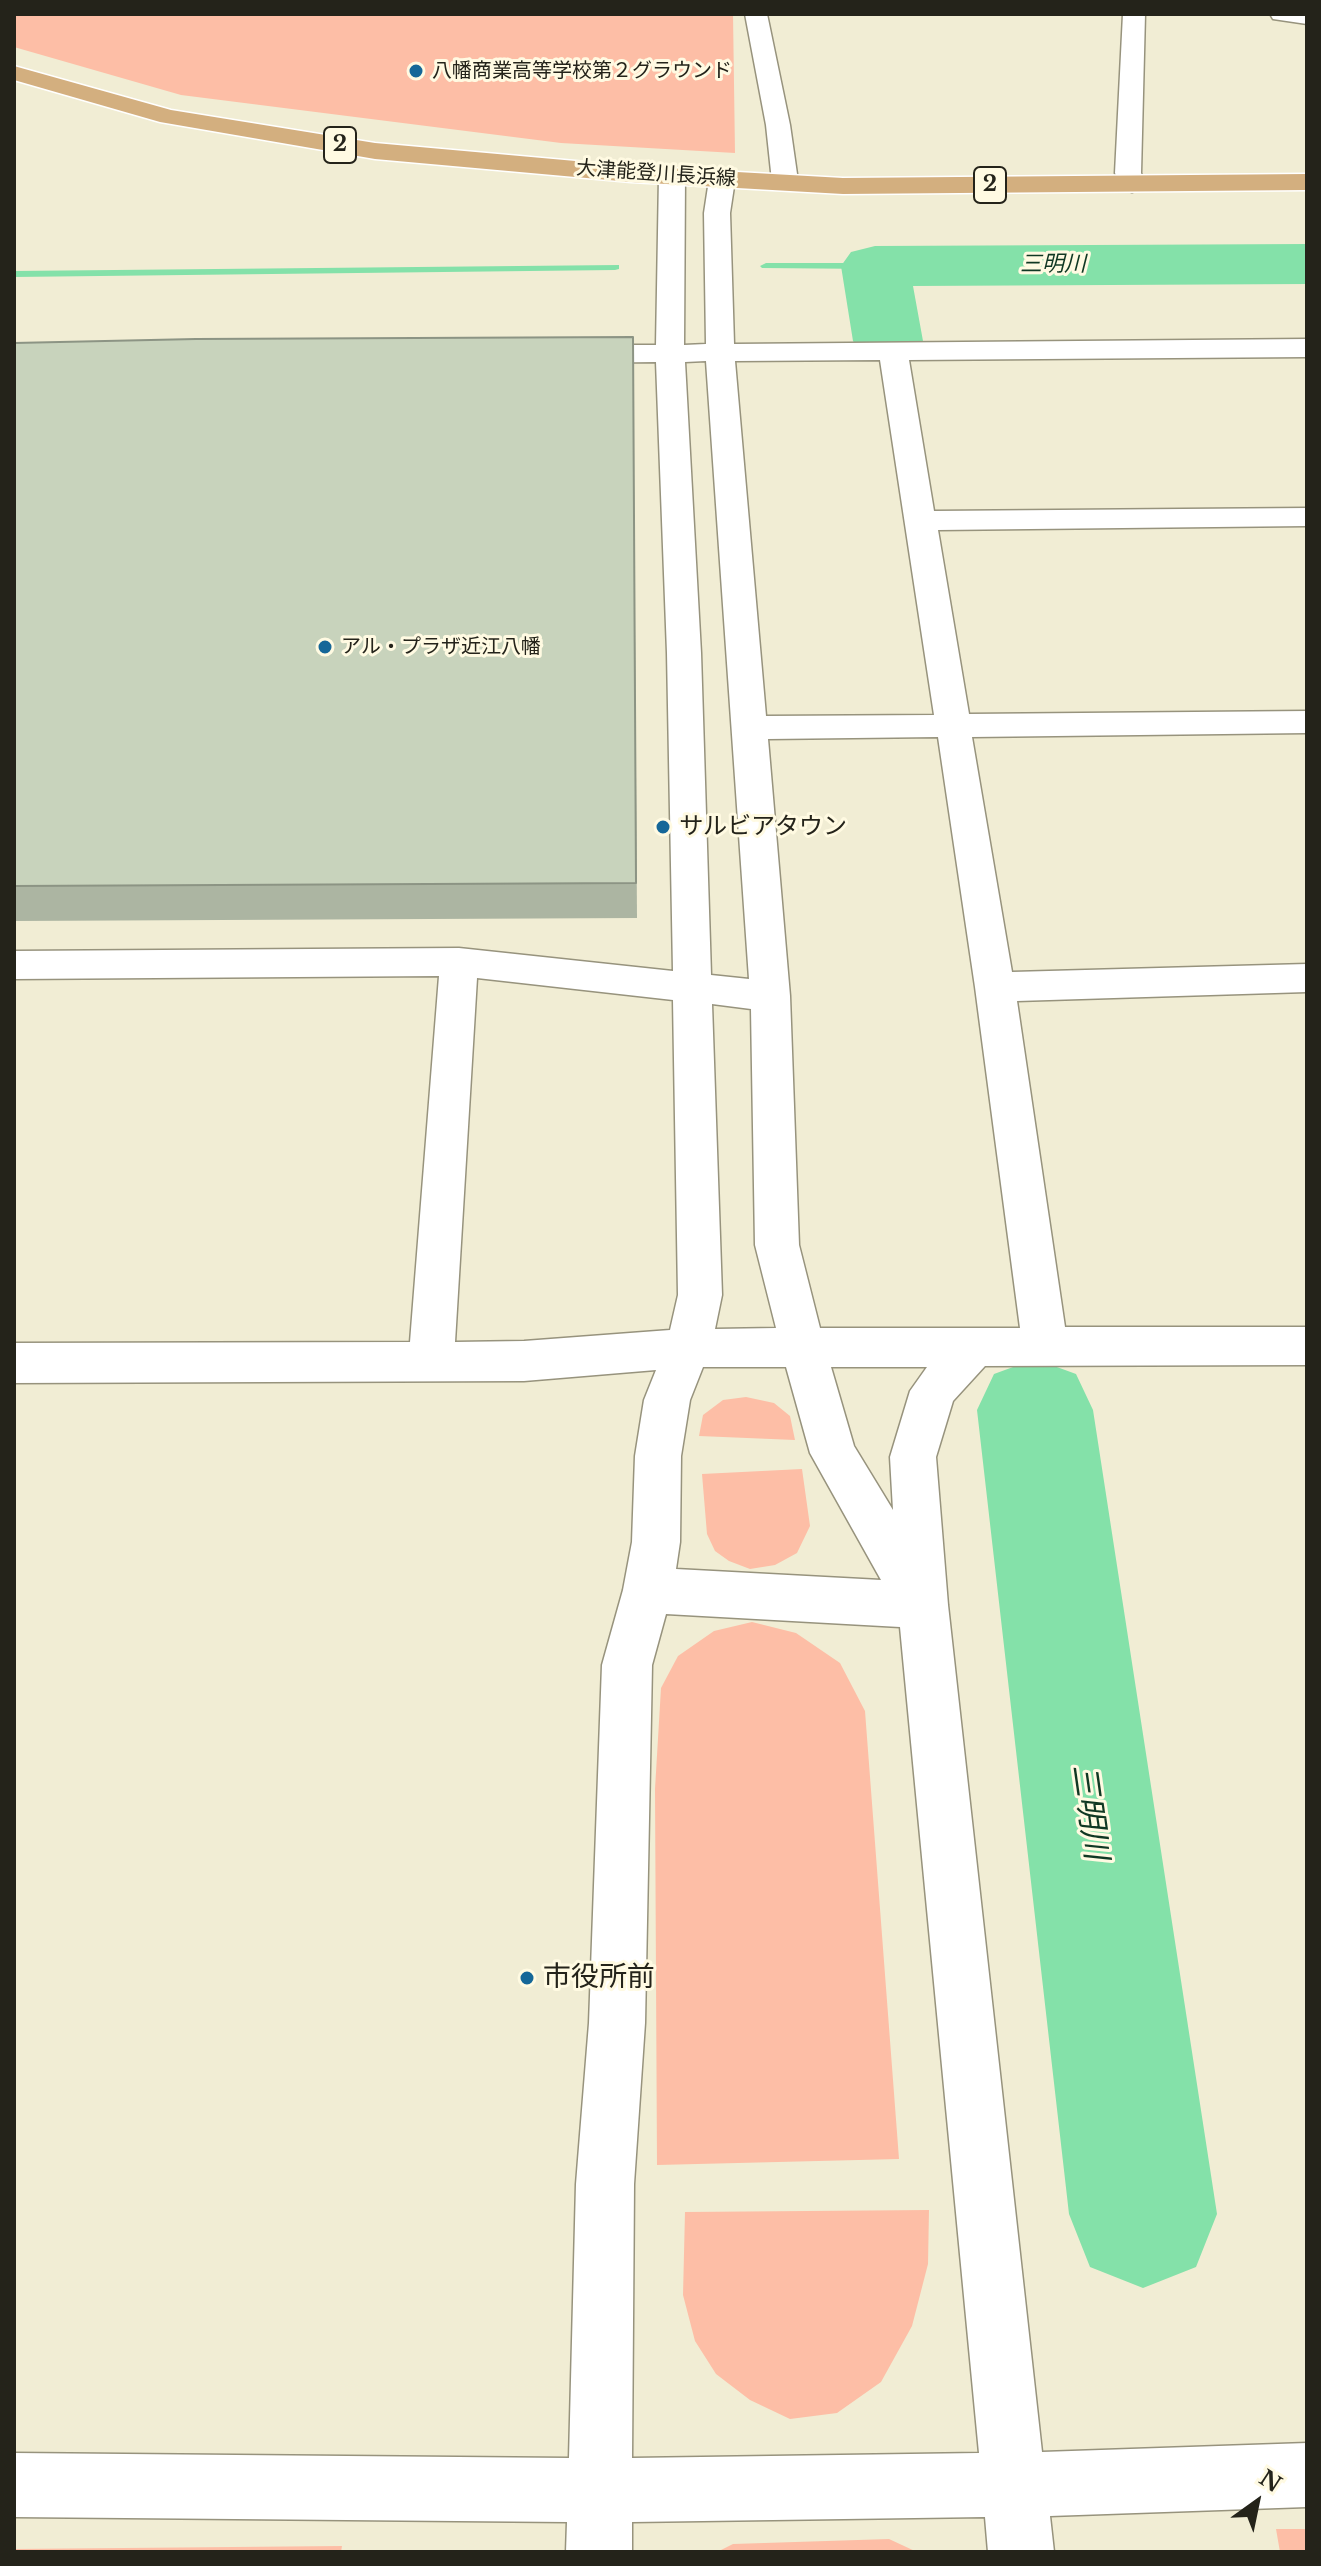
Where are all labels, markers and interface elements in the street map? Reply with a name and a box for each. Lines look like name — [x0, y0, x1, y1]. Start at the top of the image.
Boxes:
place label: 八幡商業高等学校第２グラウンド — [432, 59, 732, 83]
marker: 八幡商業高等学校第２グラウンド — [407, 62, 425, 80]
road number: 2 — [324, 127, 356, 163]
street label: 大津能登川長浜線 — [575, 156, 737, 192]
road number: 2 — [974, 167, 1006, 203]
water label: 三明川 — [1020, 252, 1086, 278]
place label: アル・プラザ近江八幡 — [341, 635, 541, 659]
marker: アル・プラザ近江八幡 — [316, 638, 334, 656]
place label: サルビアタウン — [679, 813, 847, 841]
marker: サルビアタウン — [654, 818, 672, 836]
water label: 三明川 — [1063, 1762, 1115, 1862]
place label: 市役所前 — [543, 1961, 655, 1995]
marker: 市役所前 — [518, 1969, 536, 1987]
north arrow — [1217, 2462, 1297, 2542]
text: N — [1254, 2464, 1286, 2498]

